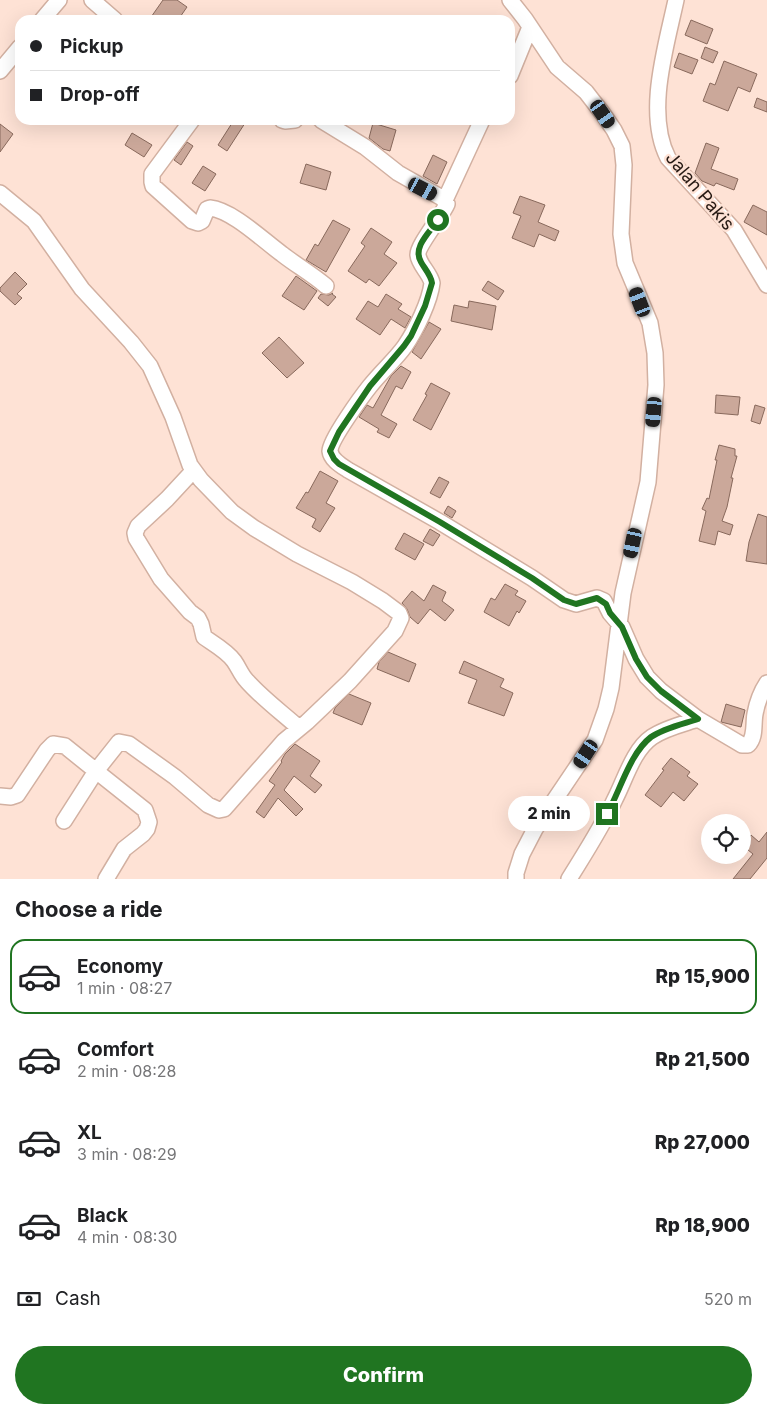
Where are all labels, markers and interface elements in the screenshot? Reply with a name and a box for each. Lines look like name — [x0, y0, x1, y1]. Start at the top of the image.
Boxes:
text: Pickup — [60, 35, 123, 58]
text: Drop-off — [60, 83, 140, 106]
car — [588, 97, 617, 131]
street label: Jalan Pakis — [662, 147, 739, 234]
car — [406, 175, 439, 203]
route start — [427, 209, 449, 231]
car — [627, 285, 652, 319]
car — [645, 396, 662, 428]
car — [622, 527, 643, 559]
car — [571, 737, 600, 771]
callout: 2 min — [507, 796, 590, 832]
text: 2 min — [527, 803, 571, 823]
route end — [596, 803, 618, 825]
map controls — [701, 814, 751, 864]
button: locate — [701, 814, 751, 864]
text: Choose a ride — [15, 896, 163, 922]
icon: car — [17, 954, 62, 999]
text: Economy — [77, 955, 163, 978]
text: Rp 15,900 — [656, 965, 750, 988]
text: 1 min · 08:27 — [77, 978, 172, 998]
icon: car — [17, 1037, 62, 1082]
text: Comfort — [77, 1038, 154, 1061]
text: Rp 21,500 — [655, 1048, 750, 1071]
text: 2 min · 08:28 — [77, 1061, 176, 1081]
icon: car — [17, 1120, 62, 1165]
text: XL — [77, 1121, 102, 1144]
text: Rp 27,000 — [655, 1131, 750, 1154]
text: 3 min · 08:29 — [77, 1144, 177, 1164]
icon: car — [17, 1203, 62, 1248]
text: Black — [77, 1204, 128, 1227]
text: Rp 18,900 — [655, 1214, 750, 1237]
text: 4 min · 08:30 — [77, 1227, 177, 1247]
icon: cash — [15, 1285, 43, 1313]
text: Cash — [55, 1287, 101, 1310]
text: 520 m — [704, 1289, 752, 1309]
button: Confirm — [15, 1346, 752, 1404]

